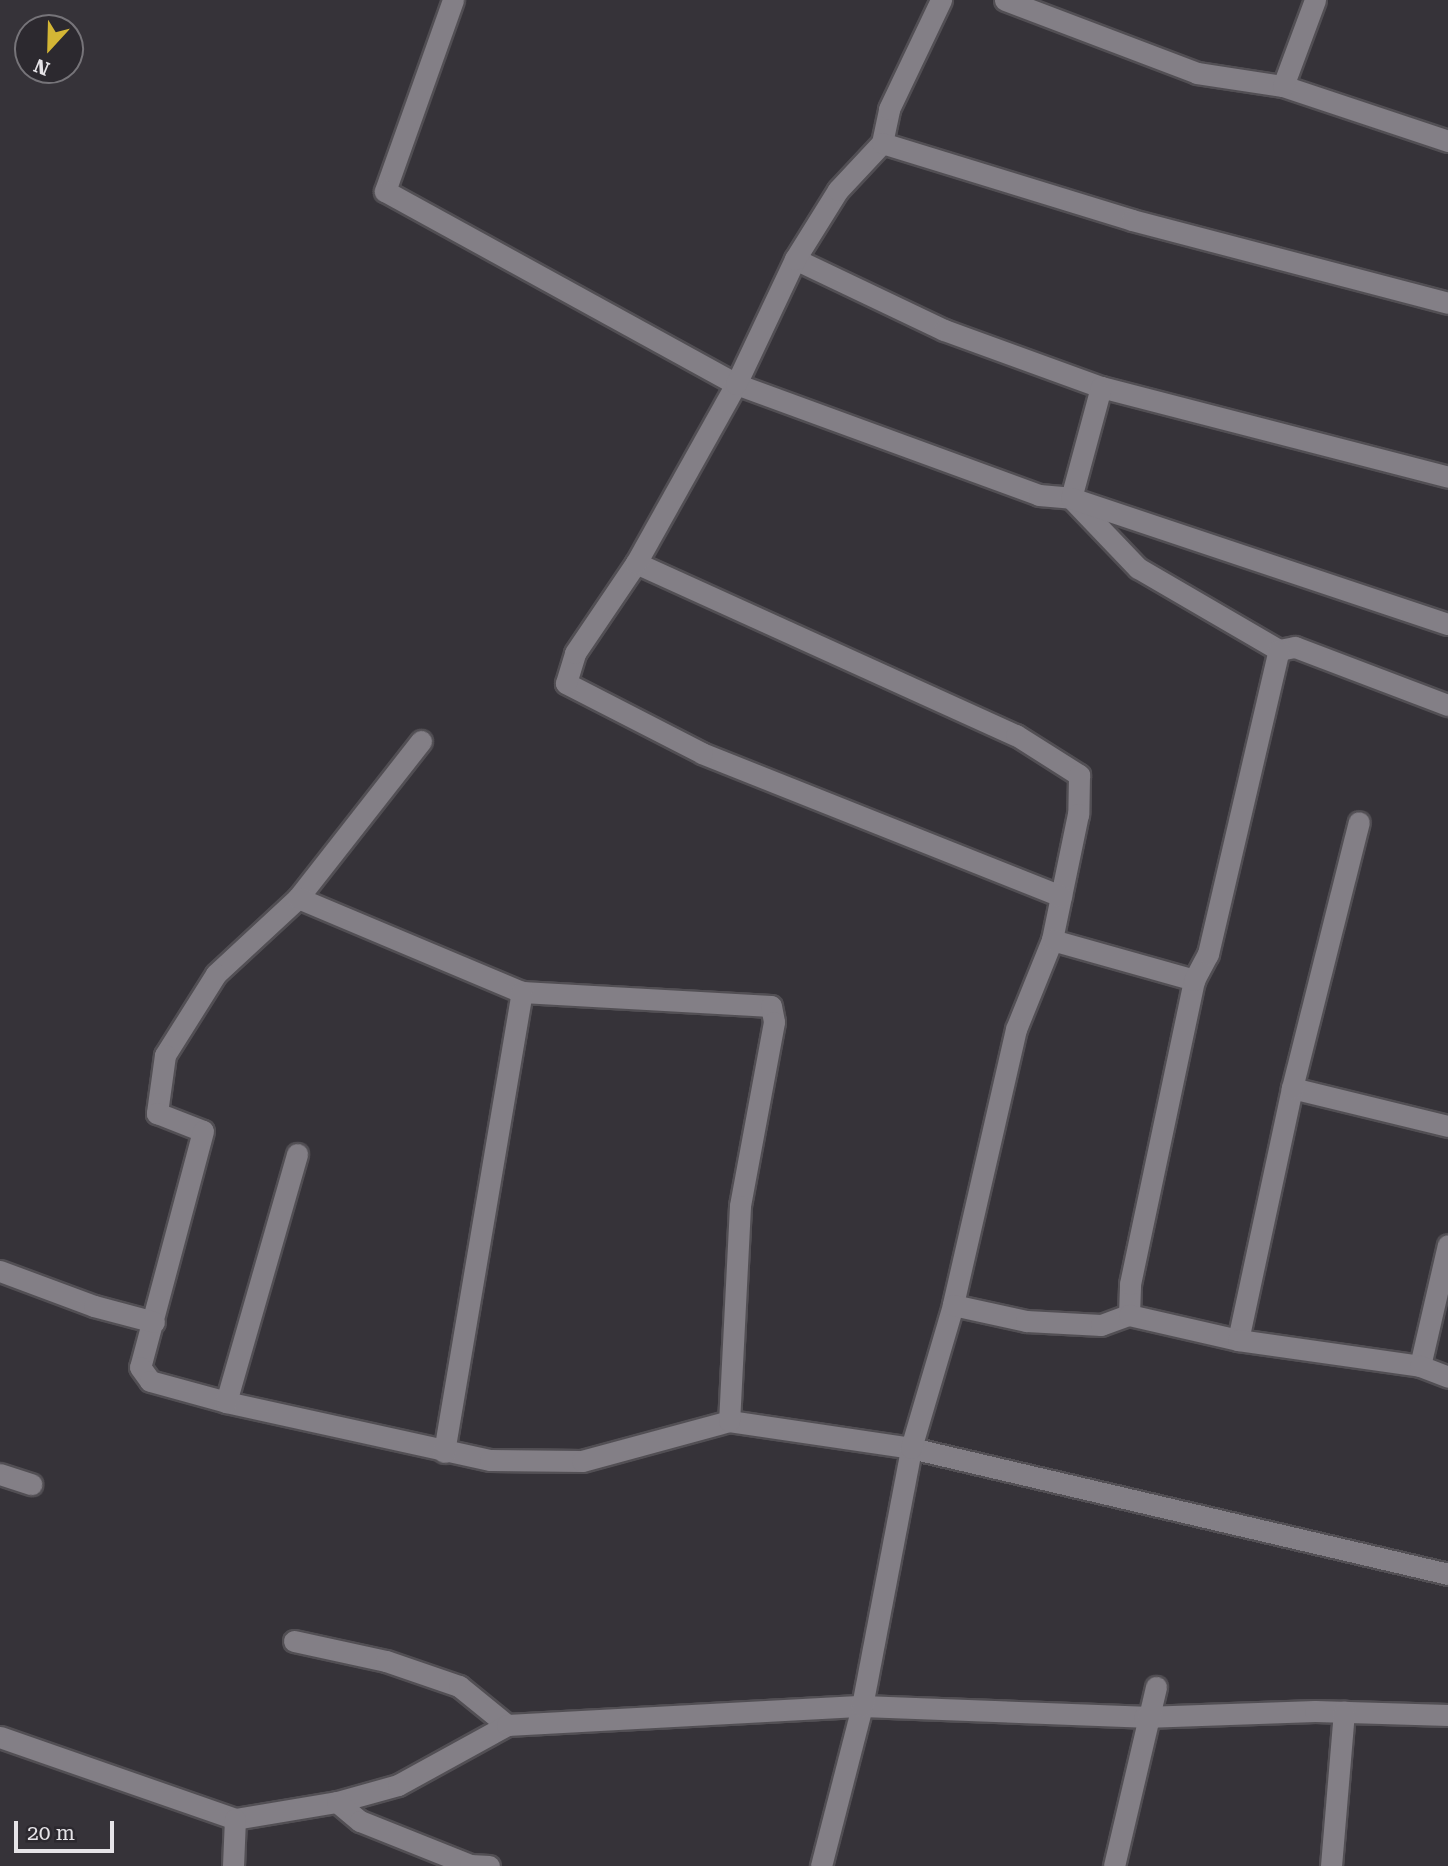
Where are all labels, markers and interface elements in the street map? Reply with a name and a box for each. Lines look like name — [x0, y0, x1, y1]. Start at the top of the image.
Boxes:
north arrow — [14, 14, 84, 84]
text: N — [31, 54, 53, 80]
scale bar — [18, 1806, 117, 1850]
text: 20 m — [27, 1821, 75, 1845]

